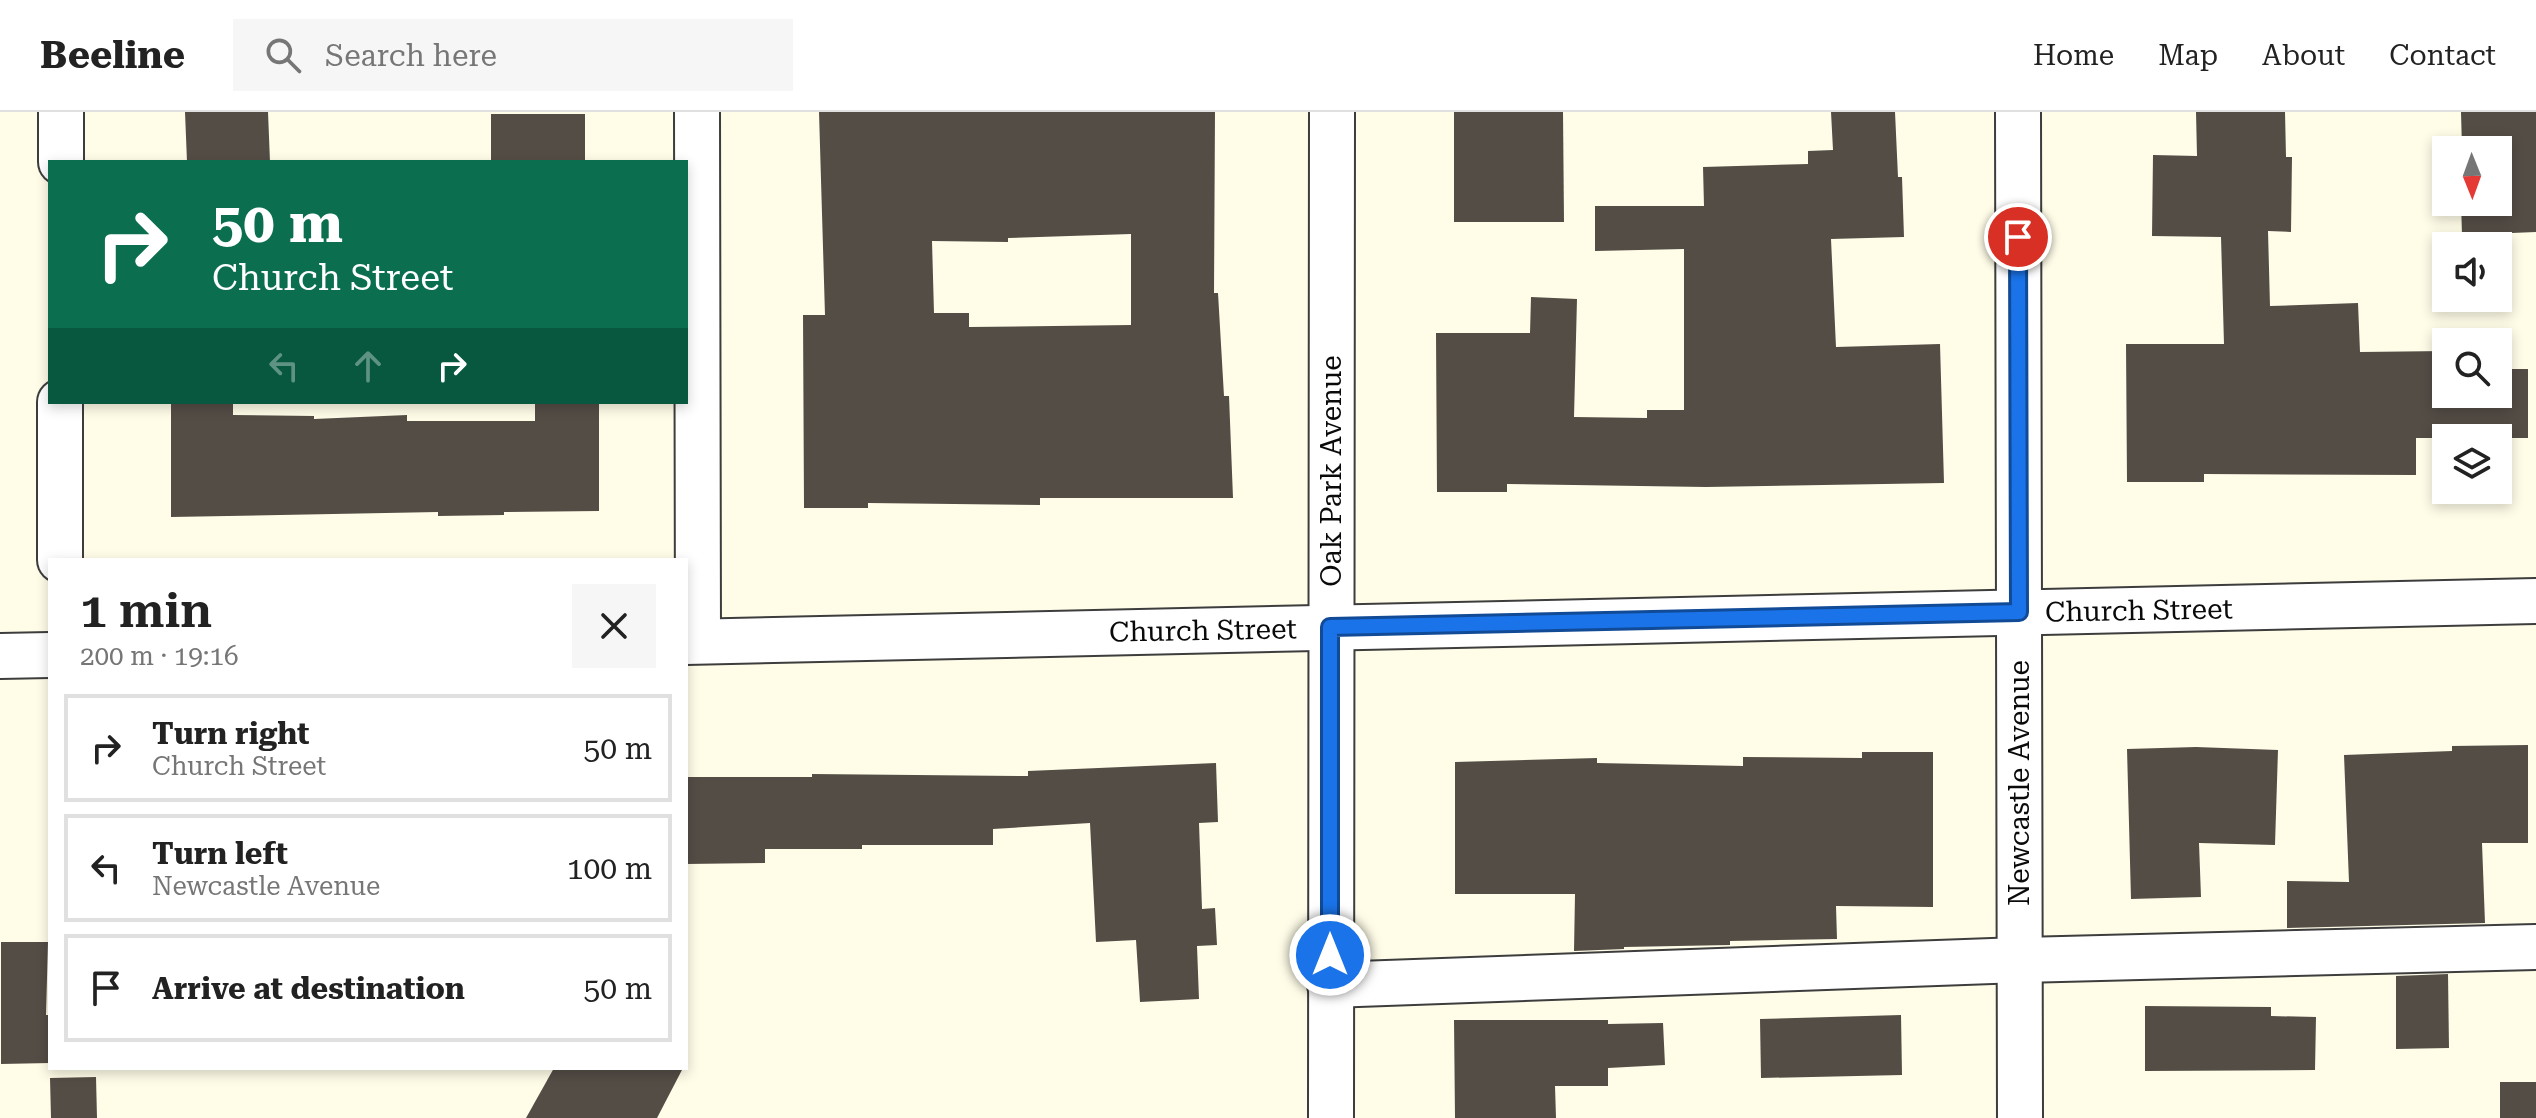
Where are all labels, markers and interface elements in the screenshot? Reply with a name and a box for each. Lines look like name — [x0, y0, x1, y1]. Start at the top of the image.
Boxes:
search box — [233, 19, 793, 91]
text: Beeline — [40, 33, 185, 77]
icon: search — [261, 33, 305, 77]
text: Search here — [325, 38, 497, 73]
text: Home — [2033, 39, 2114, 72]
text: Map — [2158, 39, 2218, 72]
text: About — [2262, 39, 2345, 72]
text: Contact — [2389, 39, 2496, 72]
north arrow — [2432, 136, 2512, 216]
map controls — [2432, 136, 2512, 504]
text: 50 m — [212, 190, 343, 256]
icon: right — [80, 192, 184, 296]
pin — [1984, 203, 2052, 271]
icon: arrive — [1996, 215, 2040, 259]
button: sound — [2432, 232, 2512, 312]
text: Church Street — [212, 257, 453, 299]
button: search — [2432, 328, 2512, 408]
icon: left — [262, 344, 306, 388]
icon: ahead — [346, 344, 390, 388]
icon: right — [430, 344, 474, 388]
street label: Oak Park Avenue — [1315, 355, 1348, 587]
button: layers — [2432, 424, 2512, 504]
text: 1 min — [80, 583, 212, 639]
button: close — [572, 584, 656, 668]
street label: Church Street — [2045, 592, 2233, 629]
street label: Church Street — [1109, 612, 1297, 649]
text: 200 m · 19:16 — [80, 641, 239, 671]
street label: Newcastle Avenue — [2003, 660, 2036, 906]
text: Turn right — [152, 716, 309, 751]
icon: right — [84, 726, 128, 770]
text: 50 m — [583, 731, 652, 766]
text: Church Street — [152, 751, 326, 781]
text: Turn left — [152, 836, 288, 871]
icon: left — [84, 846, 128, 890]
text: 100 m — [567, 851, 652, 886]
text: Newcastle Avenue — [152, 871, 380, 901]
position arrow — [1288, 913, 1372, 997]
icon: arrive — [84, 966, 128, 1010]
text: Arrive at destination — [152, 971, 465, 1006]
text: 50 m — [583, 971, 652, 1006]

